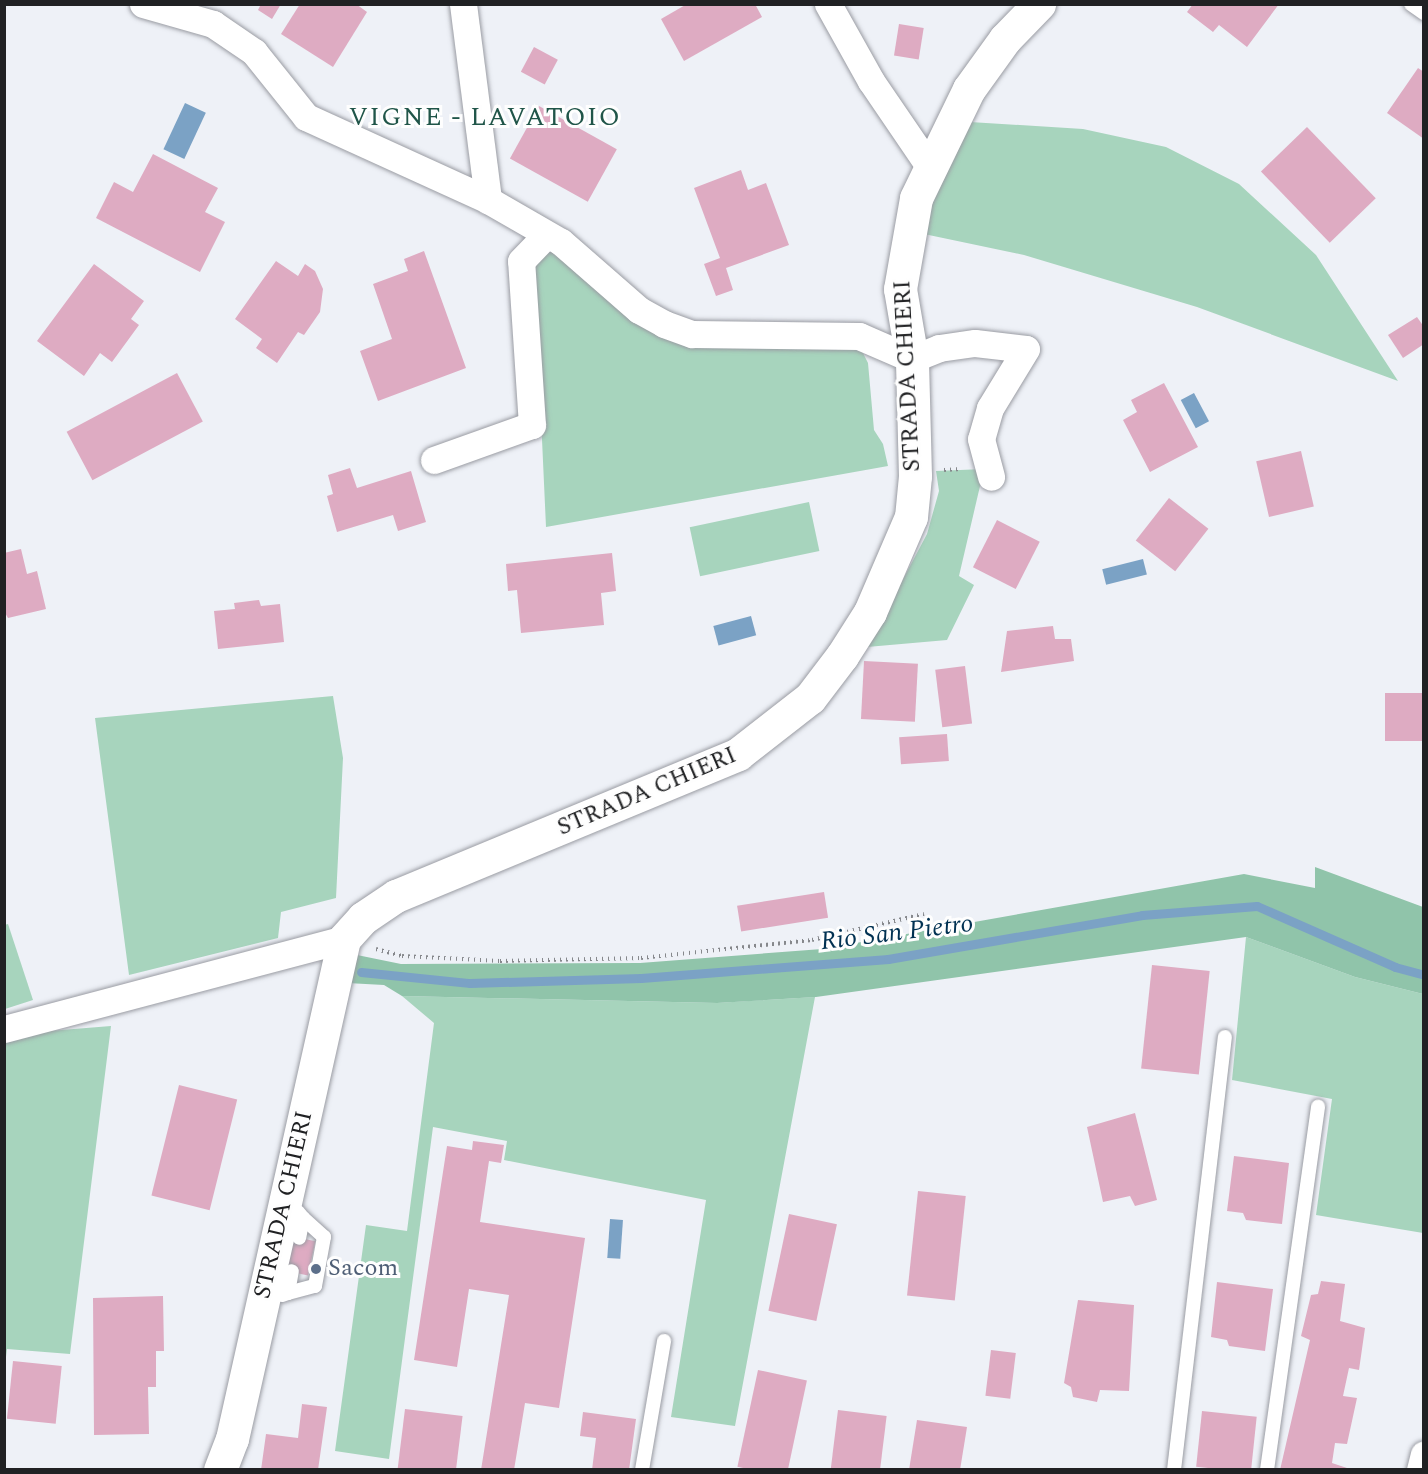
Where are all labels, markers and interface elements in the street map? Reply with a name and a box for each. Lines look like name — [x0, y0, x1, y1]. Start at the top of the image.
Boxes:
district label: VIGNE - LAVATOIO — [349, 102, 621, 134]
street label: STRADA CHIERI — [889, 279, 927, 473]
street label: STRADA CHIERI — [553, 741, 741, 843]
water label: Rio San Pietro — [819, 908, 975, 958]
street label: STRADA CHIERI — [248, 1108, 320, 1302]
place label: Sacom — [328, 1255, 398, 1283]
marker: Sacom — [309, 1262, 323, 1276]

